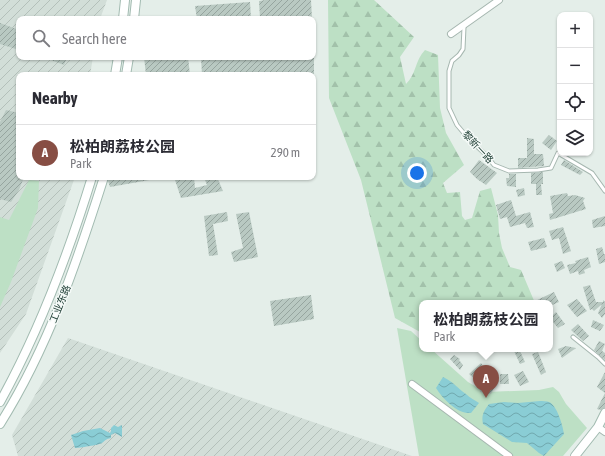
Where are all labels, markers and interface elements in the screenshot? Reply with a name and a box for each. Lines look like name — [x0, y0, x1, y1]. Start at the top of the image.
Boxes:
map controls — [557, 12, 593, 156]
button: + — [557, 12, 593, 48]
search box — [16, 16, 316, 60]
icon: search — [30, 27, 52, 49]
text: Search here — [62, 30, 127, 47]
button: − — [557, 48, 593, 84]
button: locate — [557, 84, 593, 120]
text: Nearby — [32, 88, 78, 108]
button: layers — [557, 120, 593, 156]
street label: 黎新一路 — [460, 129, 496, 165]
text: 松柏朗荔枝公园 — [70, 138, 175, 155]
text: A — [42, 145, 48, 160]
text: 290 m — [271, 145, 300, 160]
text: Park — [70, 156, 92, 171]
your location — [407, 163, 427, 183]
street label: 工业东路 — [47, 283, 73, 325]
popup — [419, 300, 553, 352]
text: 松柏朗荔枝公园 — [433, 311, 539, 328]
text: Park — [433, 329, 455, 344]
pin: A — [473, 365, 499, 398]

